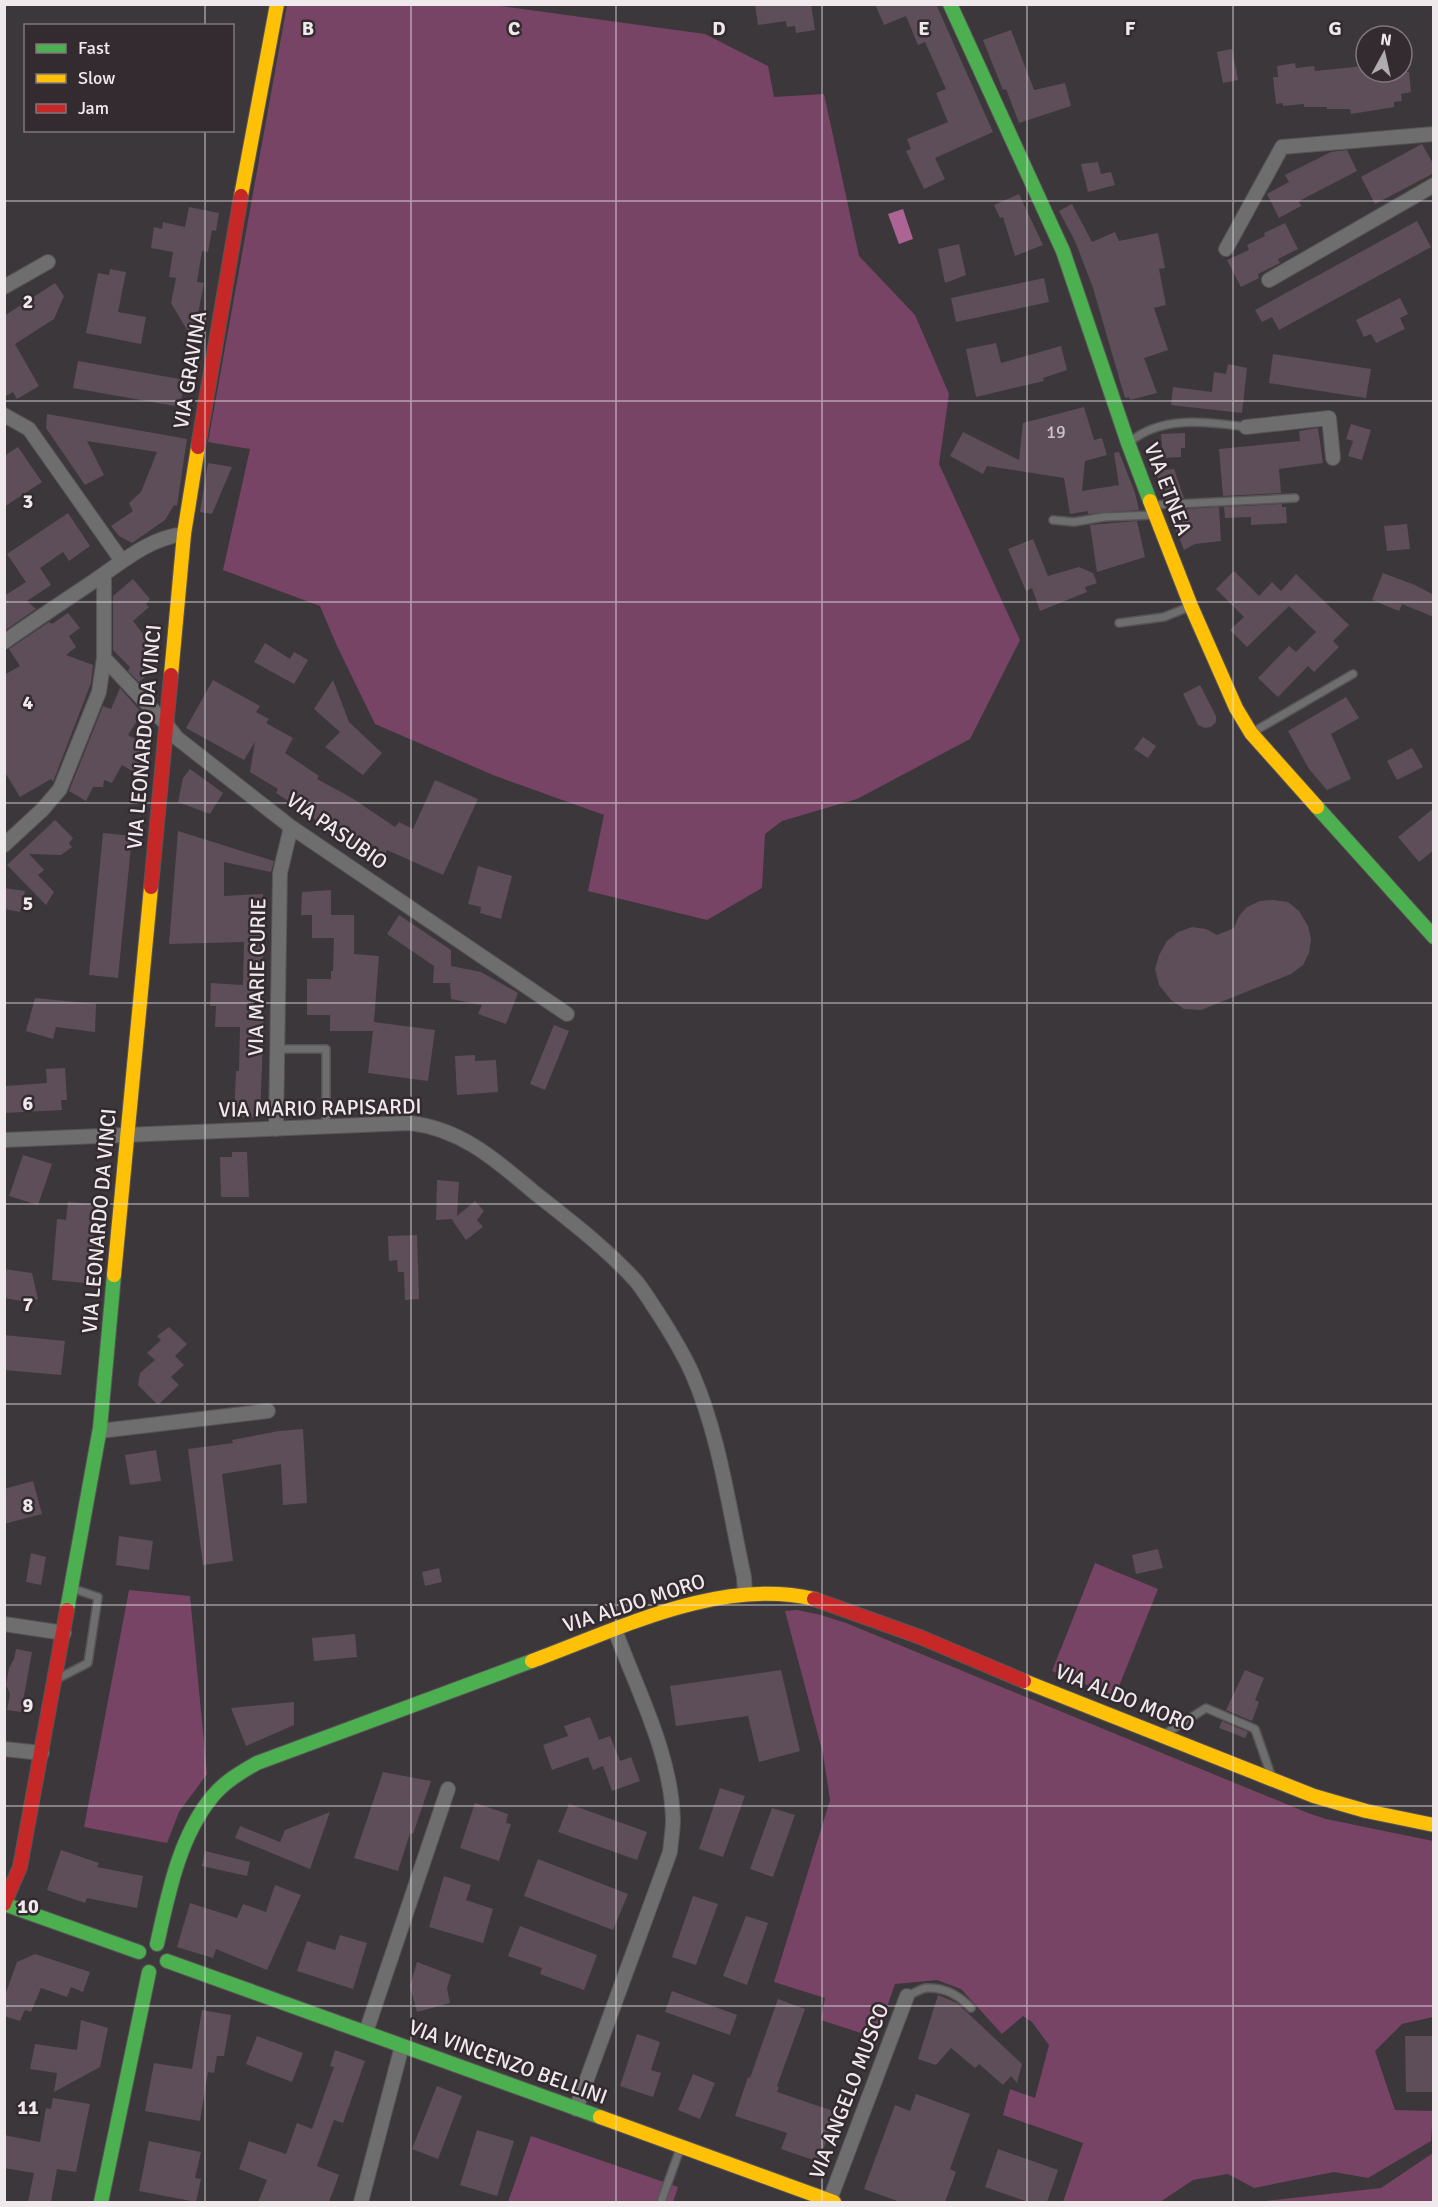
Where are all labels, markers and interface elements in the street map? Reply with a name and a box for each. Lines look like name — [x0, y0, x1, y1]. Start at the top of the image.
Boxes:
text: B — [302, 16, 314, 41]
text: C — [508, 16, 520, 41]
text: D — [712, 16, 726, 41]
text: E — [918, 16, 930, 41]
text: F — [1125, 16, 1136, 41]
text: G — [1328, 16, 1342, 41]
legend — [24, 24, 234, 132]
north arrow — [1354, 24, 1414, 84]
text: N — [1379, 29, 1393, 51]
text: Fast — [78, 37, 110, 59]
text: Slow — [78, 67, 115, 89]
text: Jam — [78, 97, 109, 119]
text: 2 — [23, 289, 33, 314]
street label: VIA GRAVINA — [168, 309, 212, 431]
house number: 19 — [1046, 421, 1066, 443]
street label: VIA ETNEA — [1138, 439, 1198, 539]
text: 3 — [23, 489, 33, 514]
street label: VIA LEONARDO DA VINCI — [121, 623, 167, 851]
text: 4 — [23, 690, 34, 715]
street label: VIA PASUBIO — [281, 787, 393, 875]
text: 5 — [23, 891, 33, 916]
street label: VIA MARIE CURIE — [243, 898, 271, 1056]
text: 6 — [23, 1091, 34, 1116]
street label: VIA MARIO RAPISARDI — [218, 1093, 422, 1123]
street label: VIA LEONARDO DA VINCI — [76, 1107, 122, 1335]
text: 7 — [23, 1292, 34, 1317]
text: 8 — [23, 1493, 34, 1518]
street label: VIA ALDO MORO — [560, 1568, 708, 1638]
street label: VIA ALDO MORO — [1051, 1658, 1199, 1738]
text: 9 — [23, 1693, 34, 1718]
text: 10 — [17, 1894, 39, 1919]
street label: VIA ANGELO MUSCO — [804, 2000, 894, 2182]
street label: VIA VINCENZO BELLINI — [405, 2014, 611, 2110]
text: 11 — [17, 2095, 39, 2120]

